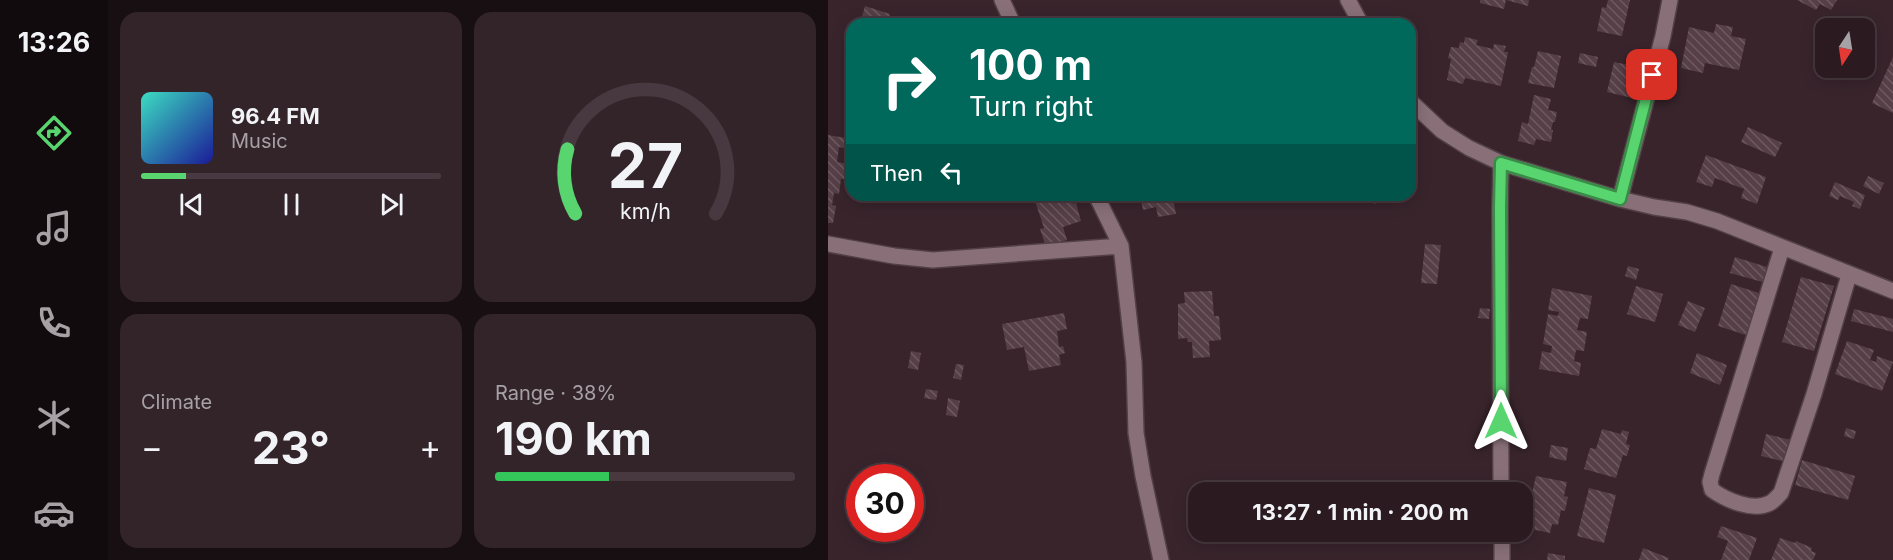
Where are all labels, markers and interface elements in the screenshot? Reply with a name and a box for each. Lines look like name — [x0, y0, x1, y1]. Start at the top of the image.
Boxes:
north arrow — [1815, 18, 1875, 78]
map controls — [1815, 18, 1875, 78]
text: 13:26 — [18, 26, 90, 59]
text: 100 m — [969, 39, 1092, 90]
icon: right — [870, 42, 948, 120]
pin — [1626, 49, 1677, 100]
icon: arrive — [1635, 58, 1668, 91]
text: Turn right — [969, 90, 1093, 123]
text: 96.4 FM — [231, 103, 320, 129]
icon: directions — [33, 112, 75, 154]
text: 27 — [607, 128, 683, 203]
text: Music — [231, 129, 288, 153]
icon: left — [935, 156, 968, 189]
text: Then — [870, 160, 923, 186]
icon: previous — [175, 188, 208, 221]
icon: pause — [275, 188, 308, 221]
icon: next — [375, 188, 408, 221]
text: km/h — [620, 198, 670, 224]
icon: music — [33, 207, 75, 249]
icon: phone — [33, 302, 75, 344]
text: Range · 38% — [495, 381, 616, 405]
position arrow — [1469, 389, 1533, 453]
text: Climate — [141, 390, 212, 414]
icon: climate — [33, 397, 75, 439]
text: 190 km — [495, 411, 652, 466]
text: 23° — [252, 420, 330, 475]
text: − — [141, 427, 163, 467]
text: + — [419, 427, 441, 467]
speed limit sign: 30 — [846, 464, 924, 542]
icon: car — [33, 492, 75, 534]
text: 13:27 · 1 min · 200 m — [1252, 499, 1469, 525]

